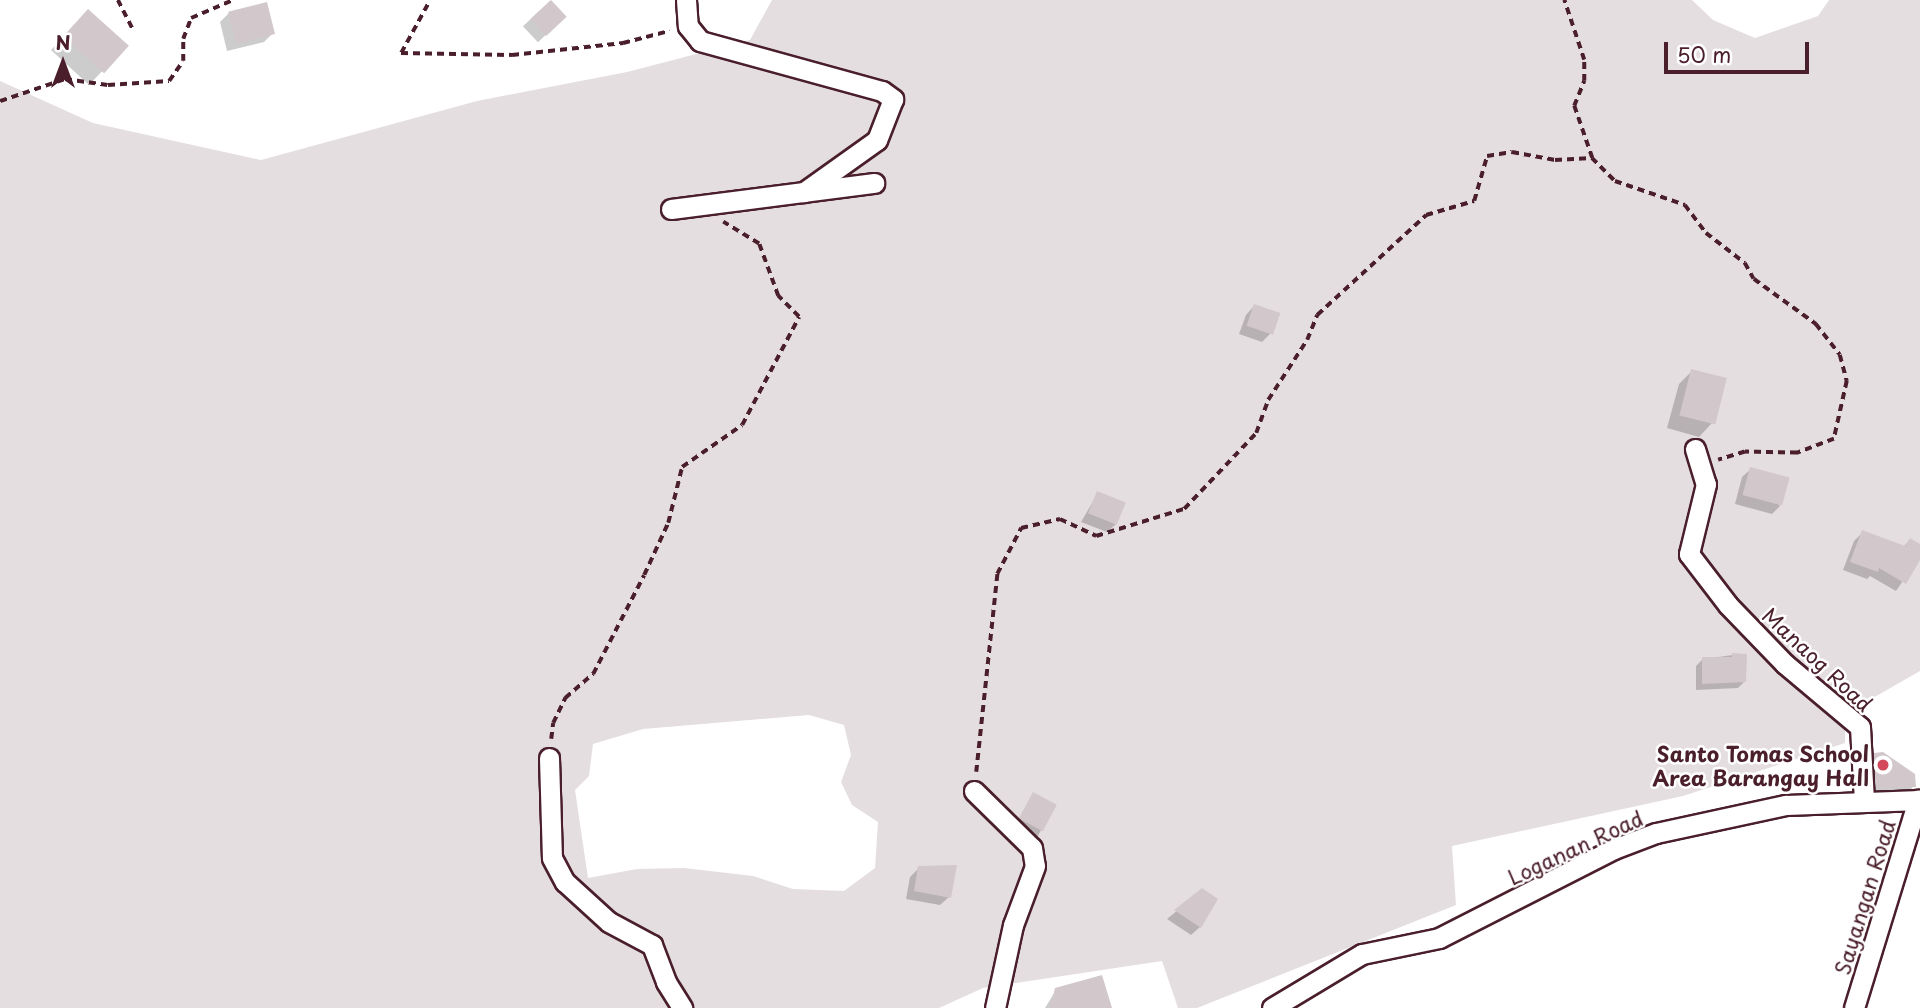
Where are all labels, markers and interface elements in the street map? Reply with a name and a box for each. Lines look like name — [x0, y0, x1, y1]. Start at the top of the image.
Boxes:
north arrow — [28, 28, 98, 98]
text: N — [55, 28, 71, 56]
scale bar — [1668, 28, 1813, 72]
text: 50 m — [1677, 38, 1731, 70]
street label: Manaog Road — [1758, 602, 1878, 716]
place label: Santo Tomas School Area Barangay Hall — [1654, 740, 1869, 790]
marker: Santo Tomas School Area Barangay Hall — [1875, 757, 1891, 773]
street label: Loganan Road — [1504, 805, 1646, 889]
street label: Sayangan Road — [1829, 817, 1899, 977]

